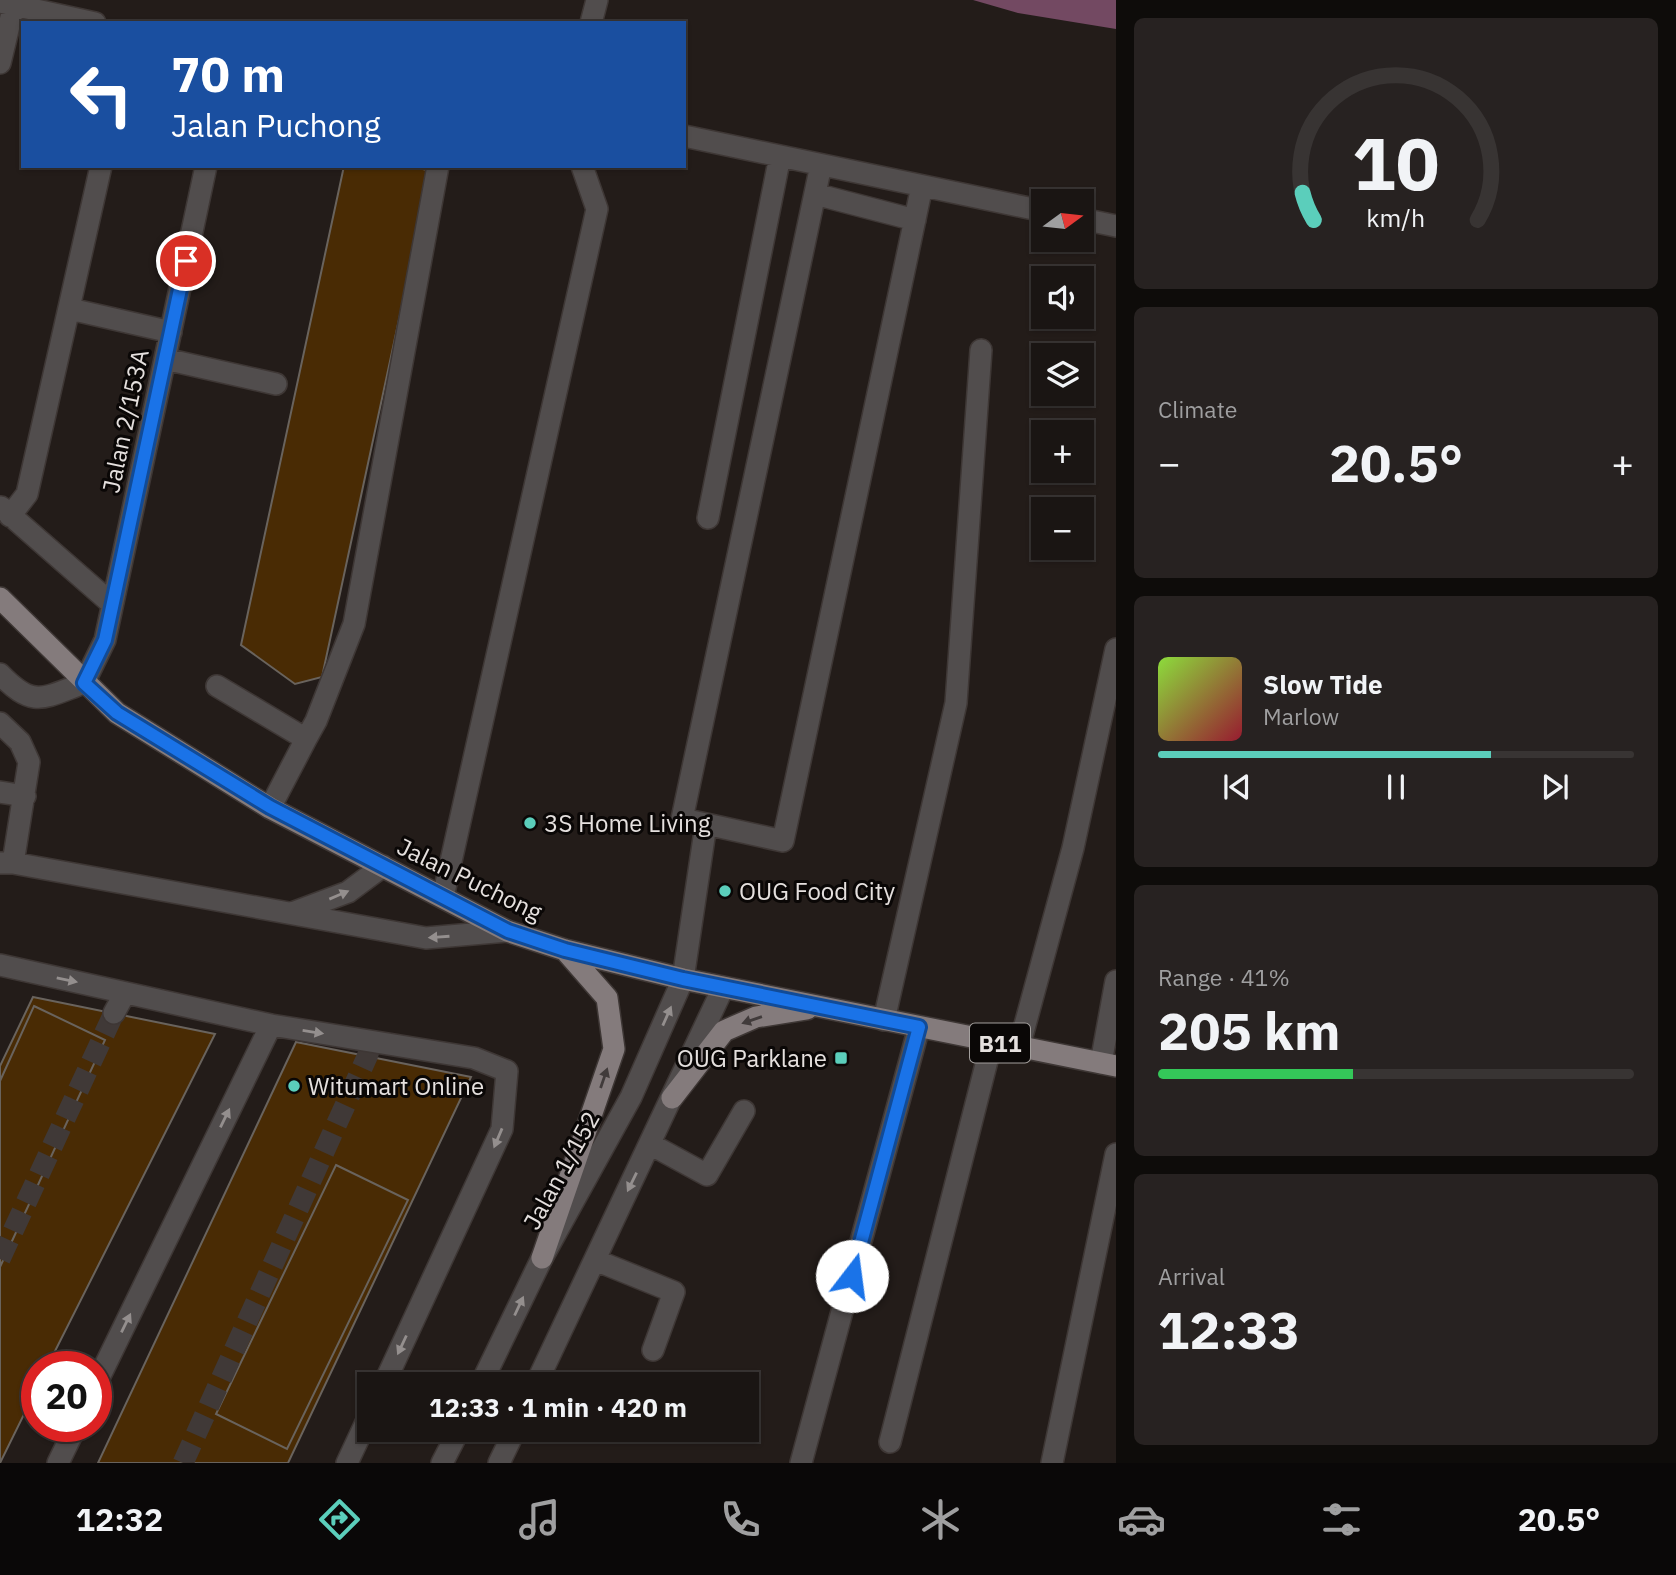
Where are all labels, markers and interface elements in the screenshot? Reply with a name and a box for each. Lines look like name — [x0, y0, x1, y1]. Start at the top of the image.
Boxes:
text: 70 m — [171, 42, 285, 105]
icon: left — [56, 49, 147, 140]
text: Jalan Puchong — [171, 104, 381, 146]
text: 10 — [1352, 115, 1440, 210]
north arrow — [1031, 189, 1094, 252]
map controls — [1031, 189, 1094, 560]
text: km/h — [1367, 200, 1425, 233]
pin — [156, 231, 216, 291]
icon: arrive — [167, 242, 205, 280]
button: sound — [1031, 266, 1094, 329]
button: layers — [1031, 343, 1094, 406]
street label: Jalan 2/153A — [94, 346, 156, 496]
text: Climate — [1158, 394, 1237, 424]
button: + — [1031, 420, 1094, 483]
text: 20.5° — [1329, 429, 1463, 496]
text: − — [1158, 438, 1181, 487]
text: + — [1611, 438, 1634, 487]
button: − — [1031, 497, 1094, 560]
text: Slow Tide — [1263, 667, 1383, 701]
text: Marlow — [1263, 701, 1339, 731]
icon: previous — [1218, 768, 1256, 806]
icon: pause — [1377, 768, 1415, 806]
icon: next — [1536, 768, 1574, 806]
place label: 3S Home Living — [544, 807, 711, 839]
marker: 3S Home Living — [522, 815, 538, 831]
street label: Jalan Puchong — [392, 830, 548, 928]
place label: OUG Food City — [739, 875, 895, 907]
marker: OUG Food City — [717, 883, 733, 899]
one-way arrow — [329, 889, 350, 900]
one-way arrow — [428, 932, 450, 943]
text: Range · 41% — [1158, 962, 1290, 992]
one-way arrow — [56, 975, 78, 986]
text: 205 km — [1158, 997, 1340, 1064]
one-way arrow — [661, 1006, 673, 1026]
one-way arrow — [742, 1015, 763, 1026]
road number: B11 — [970, 1024, 1030, 1062]
one-way arrow — [302, 1027, 324, 1038]
place label: OUG Parklane — [677, 1042, 827, 1074]
marker: OUG Parklane — [833, 1050, 849, 1066]
one-way arrow — [599, 1067, 610, 1088]
place label: Witumart Online — [308, 1070, 484, 1102]
marker: Witumart Online — [286, 1078, 302, 1094]
street label: Jalan 1/152 — [515, 1105, 607, 1235]
one-way arrow — [220, 1108, 231, 1128]
one-way arrow — [492, 1128, 503, 1149]
one-way arrow — [626, 1172, 637, 1193]
position arrow — [815, 1239, 889, 1313]
text: Arrival — [1158, 1261, 1225, 1291]
one-way arrow — [513, 1296, 525, 1316]
text: 12:33 — [1158, 1296, 1300, 1363]
one-way arrow — [120, 1313, 132, 1333]
one-way arrow — [396, 1335, 408, 1355]
speed limit sign: 20 — [21, 1351, 112, 1442]
text: 12:33 · 1 min · 420 m — [429, 1390, 687, 1424]
icon: directions — [315, 1495, 364, 1544]
icon: music — [515, 1495, 564, 1544]
icon: phone — [716, 1495, 765, 1544]
icon: climate — [916, 1495, 965, 1544]
icon: car — [1117, 1495, 1166, 1544]
icon: filters — [1317, 1495, 1366, 1544]
text: 12:32 — [76, 1498, 163, 1540]
text: 20.5° — [1518, 1498, 1600, 1540]

